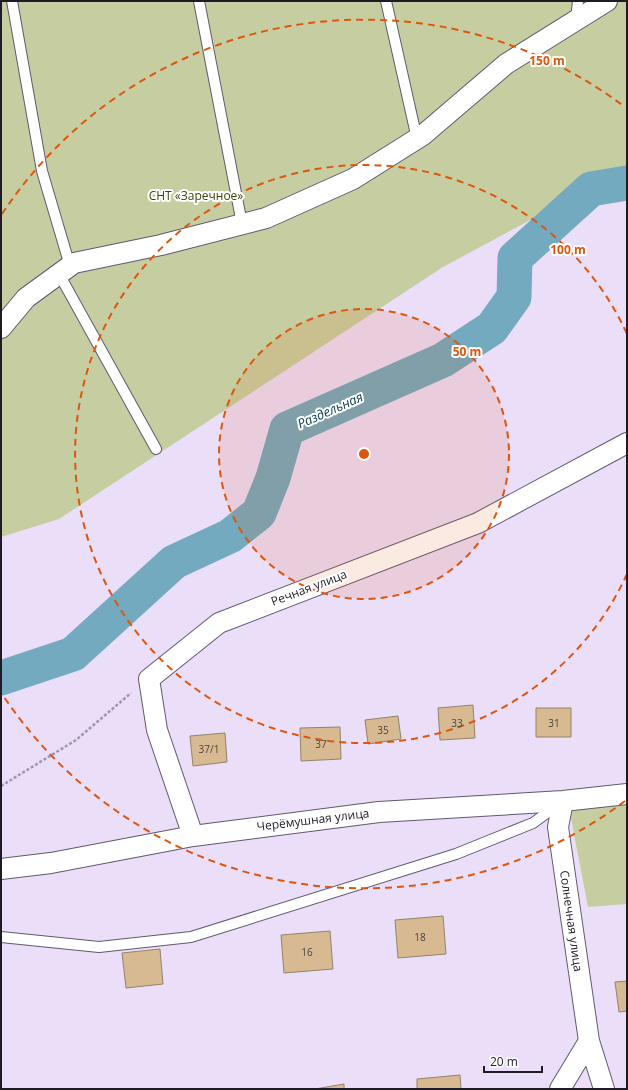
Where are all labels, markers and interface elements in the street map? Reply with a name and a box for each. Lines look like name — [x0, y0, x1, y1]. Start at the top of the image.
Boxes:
text: 150 m — [529, 52, 565, 69]
park label: СНТ «Заречное» — [149, 187, 243, 204]
text: 100 m — [550, 241, 586, 258]
text: 50 m — [453, 343, 481, 360]
water label: Раздельная — [294, 387, 366, 432]
centre of rings — [357, 447, 371, 461]
street label: Речная улица — [268, 565, 349, 610]
house number: 33 — [451, 716, 463, 730]
house number: 31 — [548, 716, 560, 730]
house number: 35 — [377, 723, 389, 737]
house number: 37 — [315, 737, 327, 751]
house number: 37/1 — [199, 742, 219, 756]
street label: Черёмушная улица — [256, 804, 370, 835]
street label: Солнечная улица — [556, 869, 587, 973]
house number: 18 — [414, 930, 426, 944]
house number: 16 — [301, 945, 313, 959]
scale bar — [484, 1048, 542, 1074]
text: 20 m — [490, 1053, 518, 1070]

